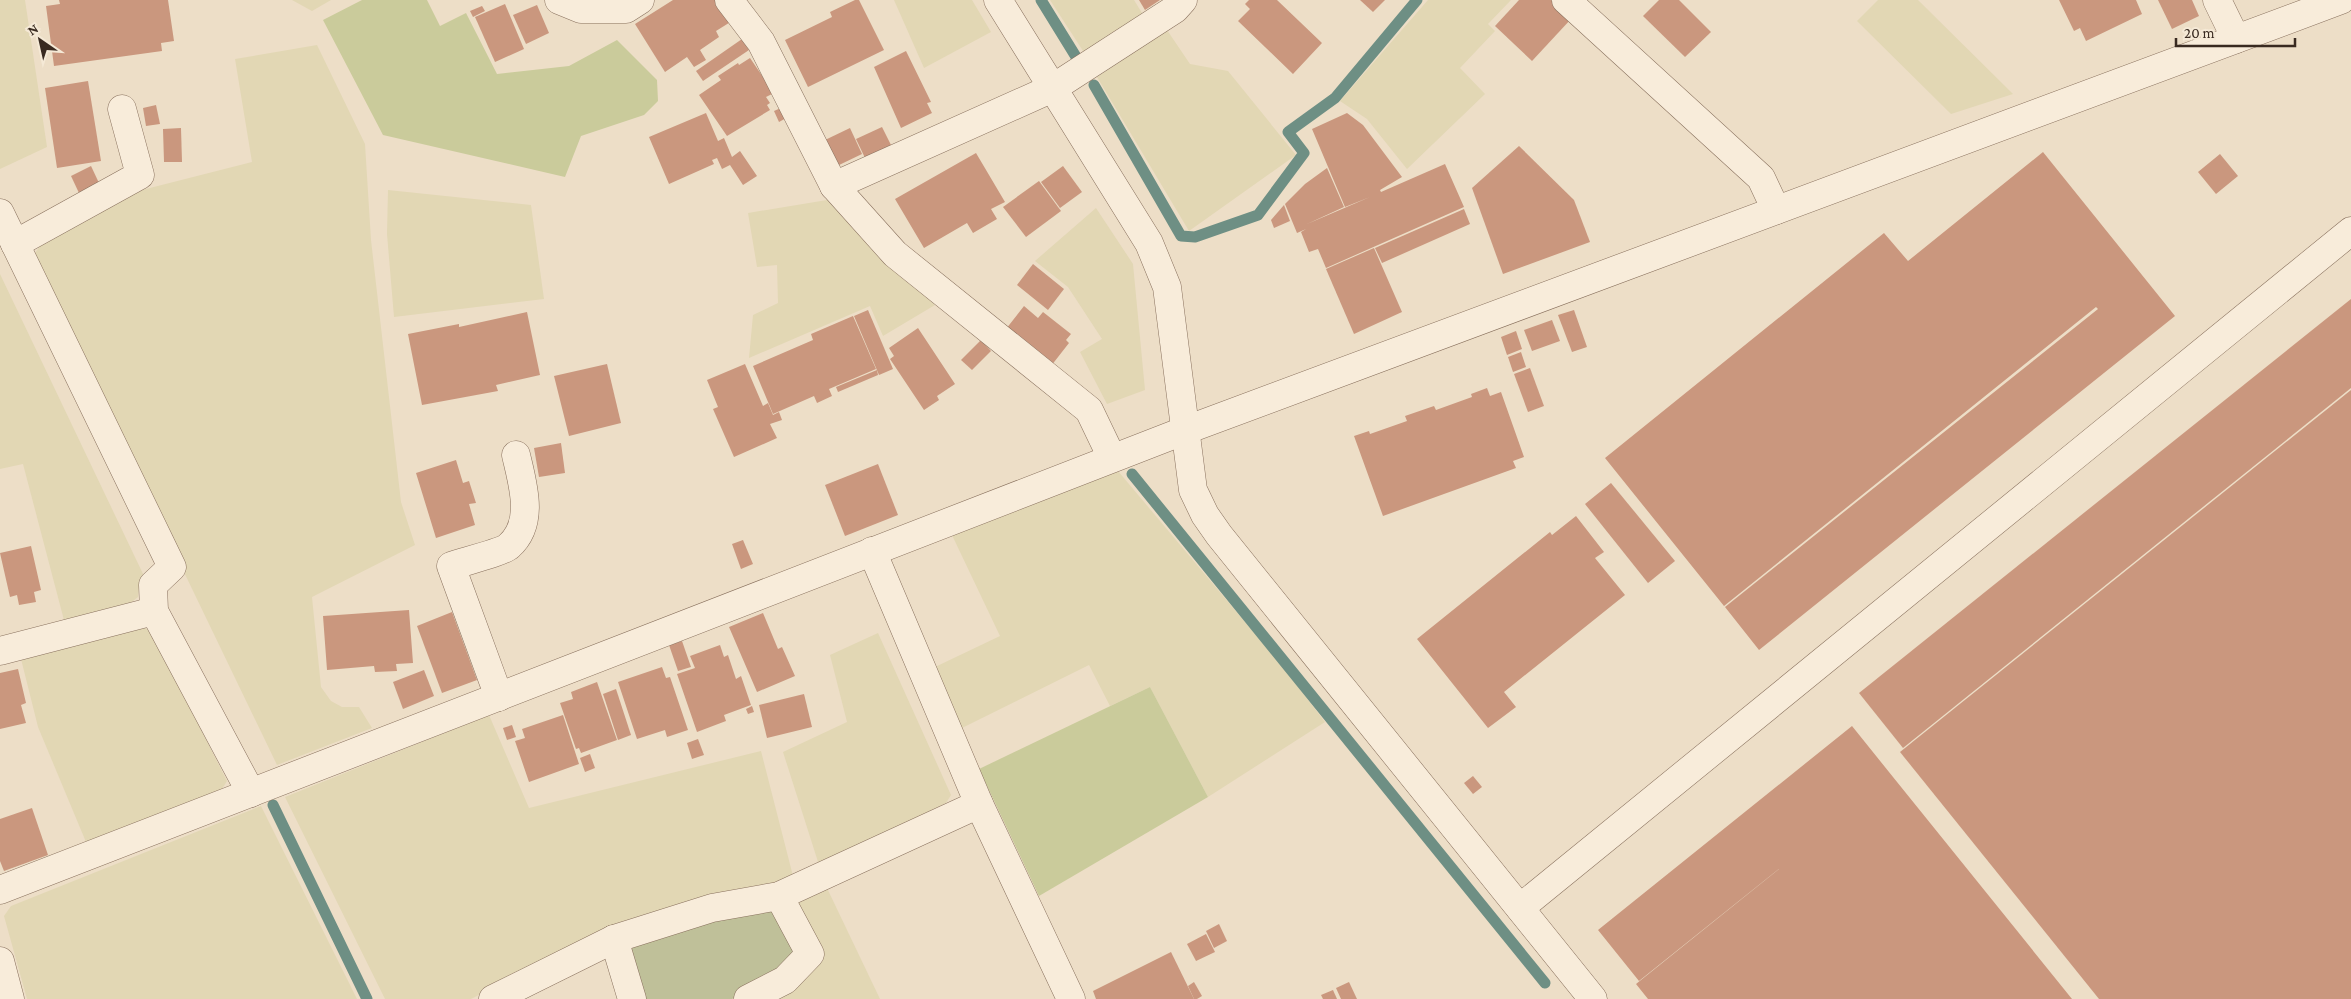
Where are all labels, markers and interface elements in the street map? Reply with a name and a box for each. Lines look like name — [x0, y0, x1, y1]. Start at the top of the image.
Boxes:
north arrow — [15, 15, 65, 65]
scale bar — [2176, 15, 2295, 47]
text: N — [24, 20, 42, 39]
text: 20 m — [2184, 25, 2215, 41]

